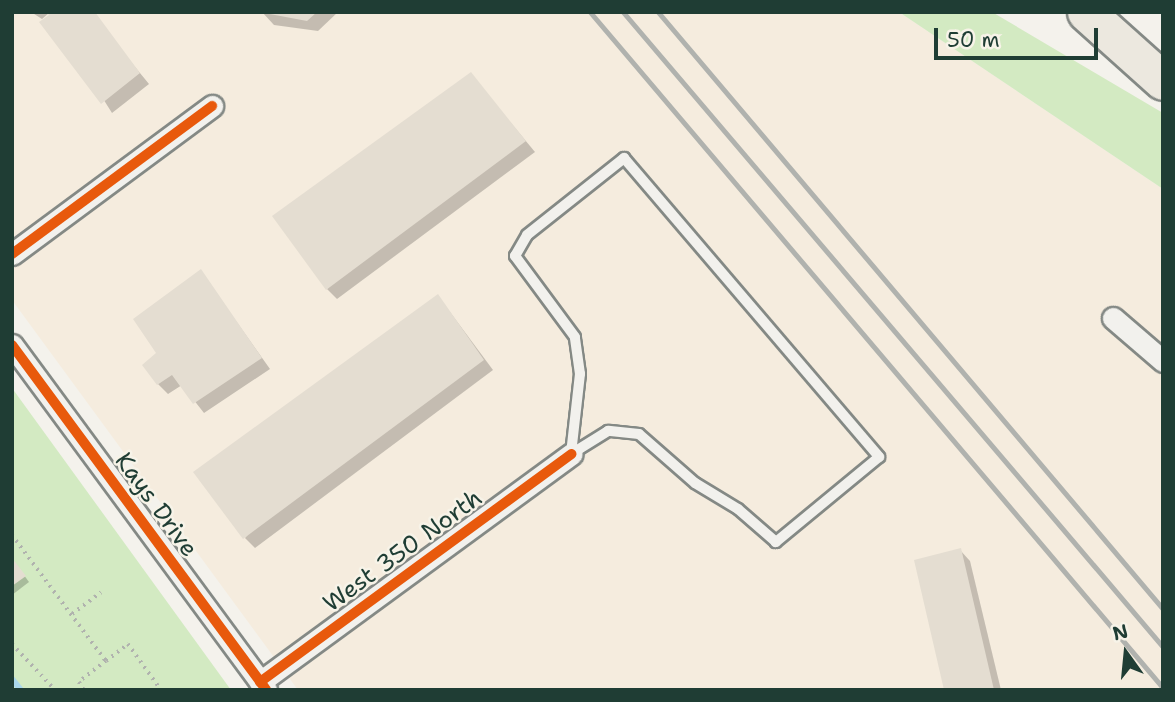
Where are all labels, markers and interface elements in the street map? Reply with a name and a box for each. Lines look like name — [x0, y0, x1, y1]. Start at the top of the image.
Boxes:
scale bar — [937, 14, 1102, 58]
text: 50 m — [947, 26, 1000, 54]
street label: Kays Drive — [109, 447, 203, 563]
street label: West 350 North — [318, 484, 488, 618]
north arrow — [1091, 618, 1161, 688]
text: N — [1110, 618, 1131, 646]

